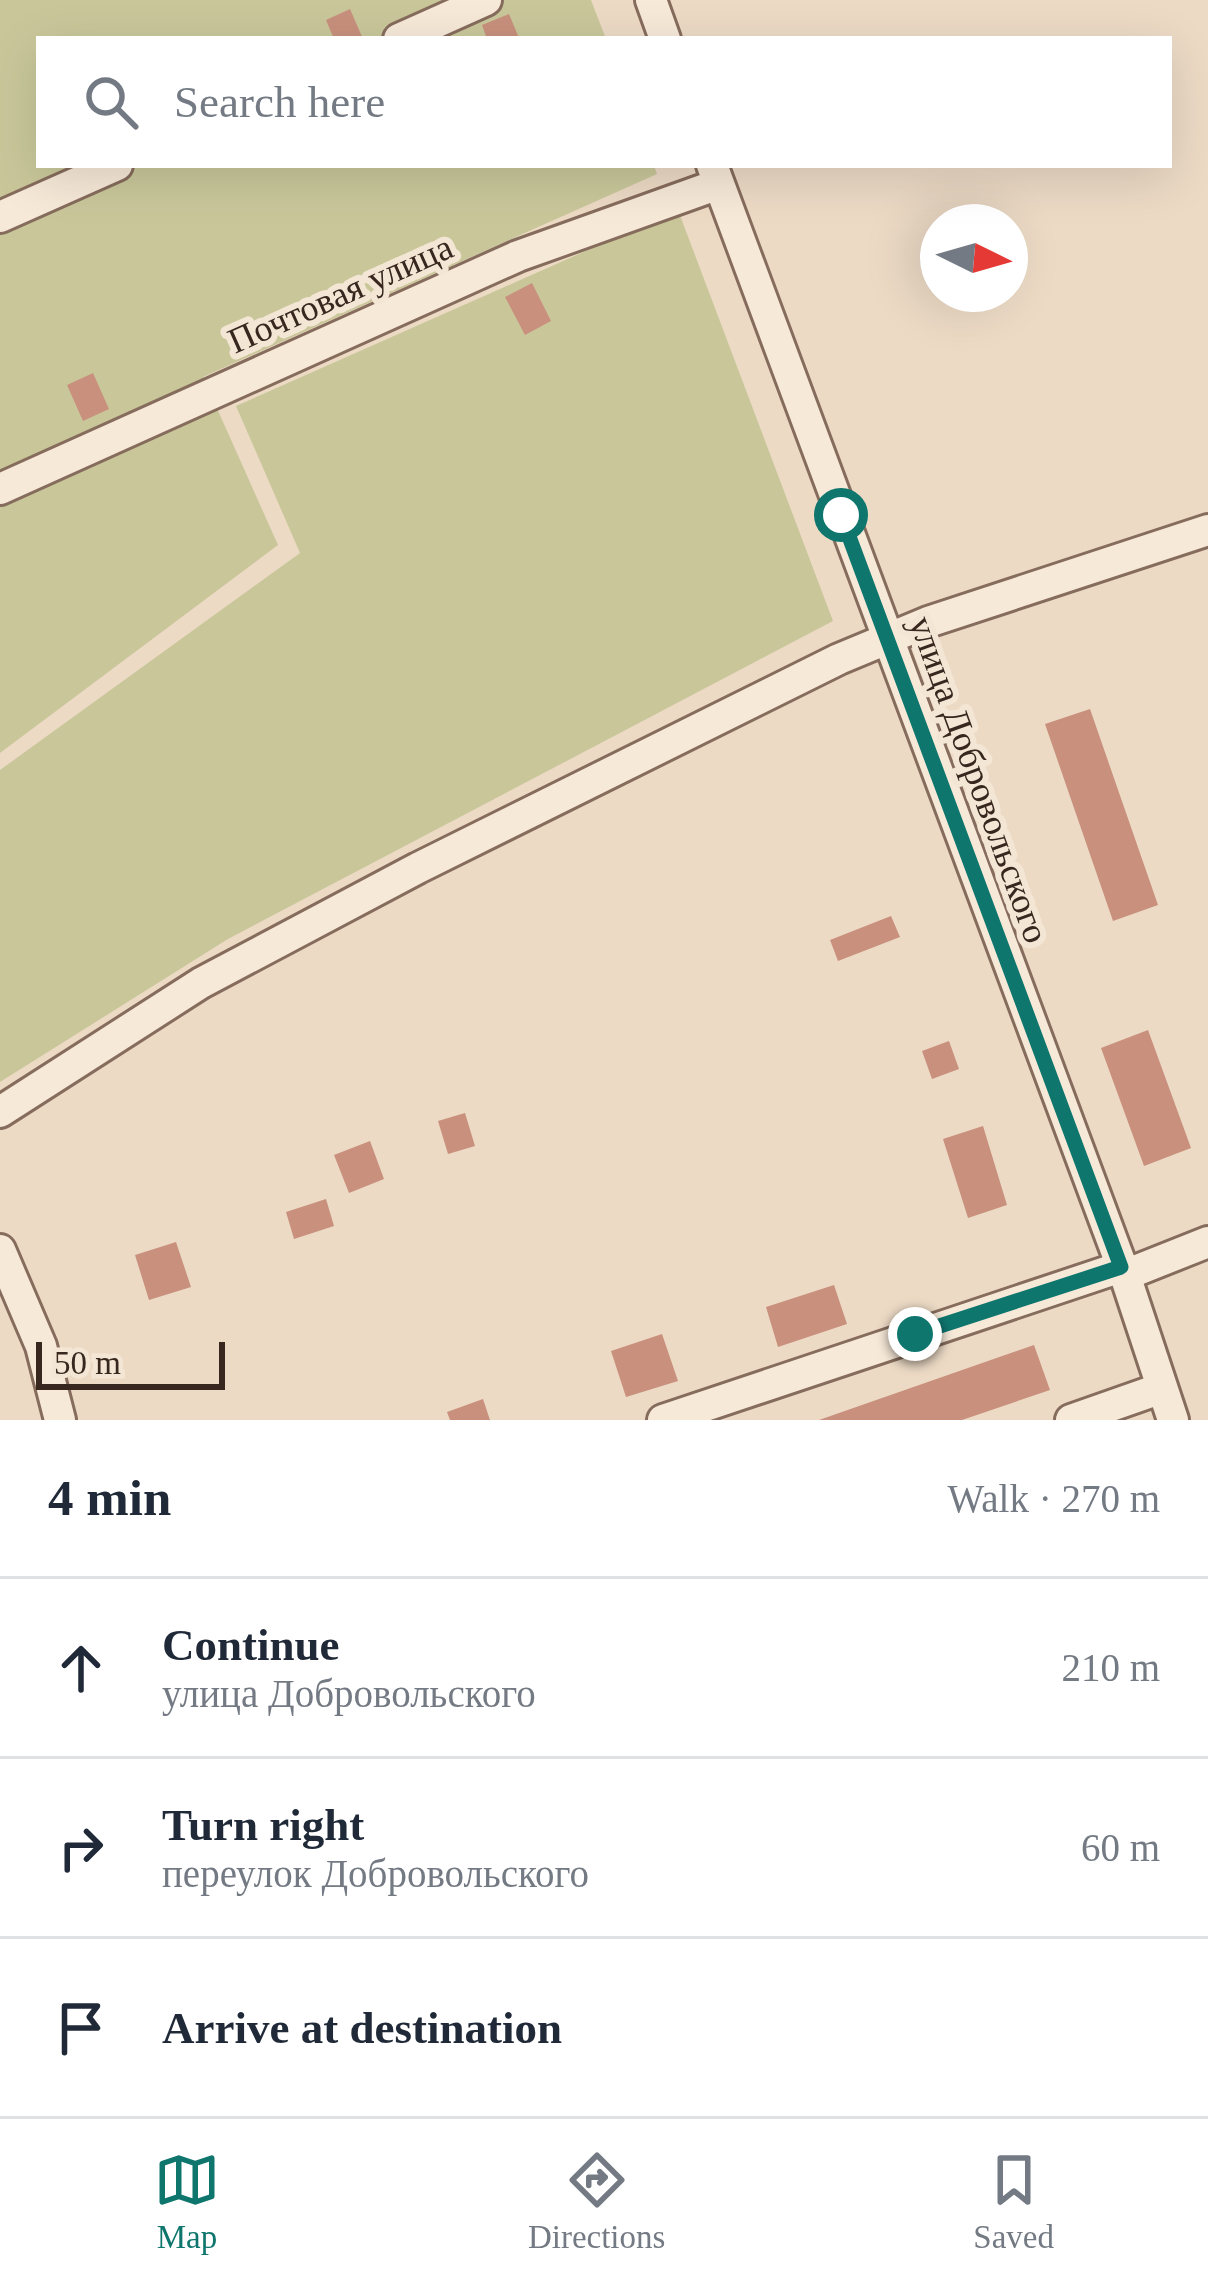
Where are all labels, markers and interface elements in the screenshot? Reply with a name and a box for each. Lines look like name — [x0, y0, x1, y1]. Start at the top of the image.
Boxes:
search box — [36, 36, 1172, 168]
icon: search — [78, 69, 144, 135]
text: Search here — [174, 77, 385, 127]
north arrow — [920, 204, 1028, 312]
street label: Почтовая улица — [222, 227, 459, 361]
route start — [814, 488, 868, 542]
street label: улица Добровольского — [901, 610, 1057, 948]
route end — [888, 1307, 942, 1361]
scale bar — [36, 1336, 225, 1389]
text: 50 m — [54, 1345, 121, 1381]
text: 4 min — [48, 1470, 171, 1526]
text: Walk · 270 m — [948, 1477, 1160, 1520]
text: Continue — [162, 1620, 340, 1670]
icon: ahead — [48, 1635, 114, 1701]
text: 210 m — [1061, 1646, 1160, 1689]
text: улица Добровольского — [162, 1672, 536, 1715]
text: Turn right — [162, 1800, 364, 1850]
icon: right — [48, 1815, 114, 1881]
text: 60 m — [1081, 1826, 1160, 1869]
text: переулок Добровольского — [162, 1852, 589, 1895]
icon: arrive — [48, 1995, 114, 2061]
text: Arrive at destination — [162, 2003, 562, 2053]
tab: Map — [154, 2147, 220, 2256]
tab: Directions — [528, 2147, 665, 2256]
tab: Saved — [973, 2147, 1054, 2256]

